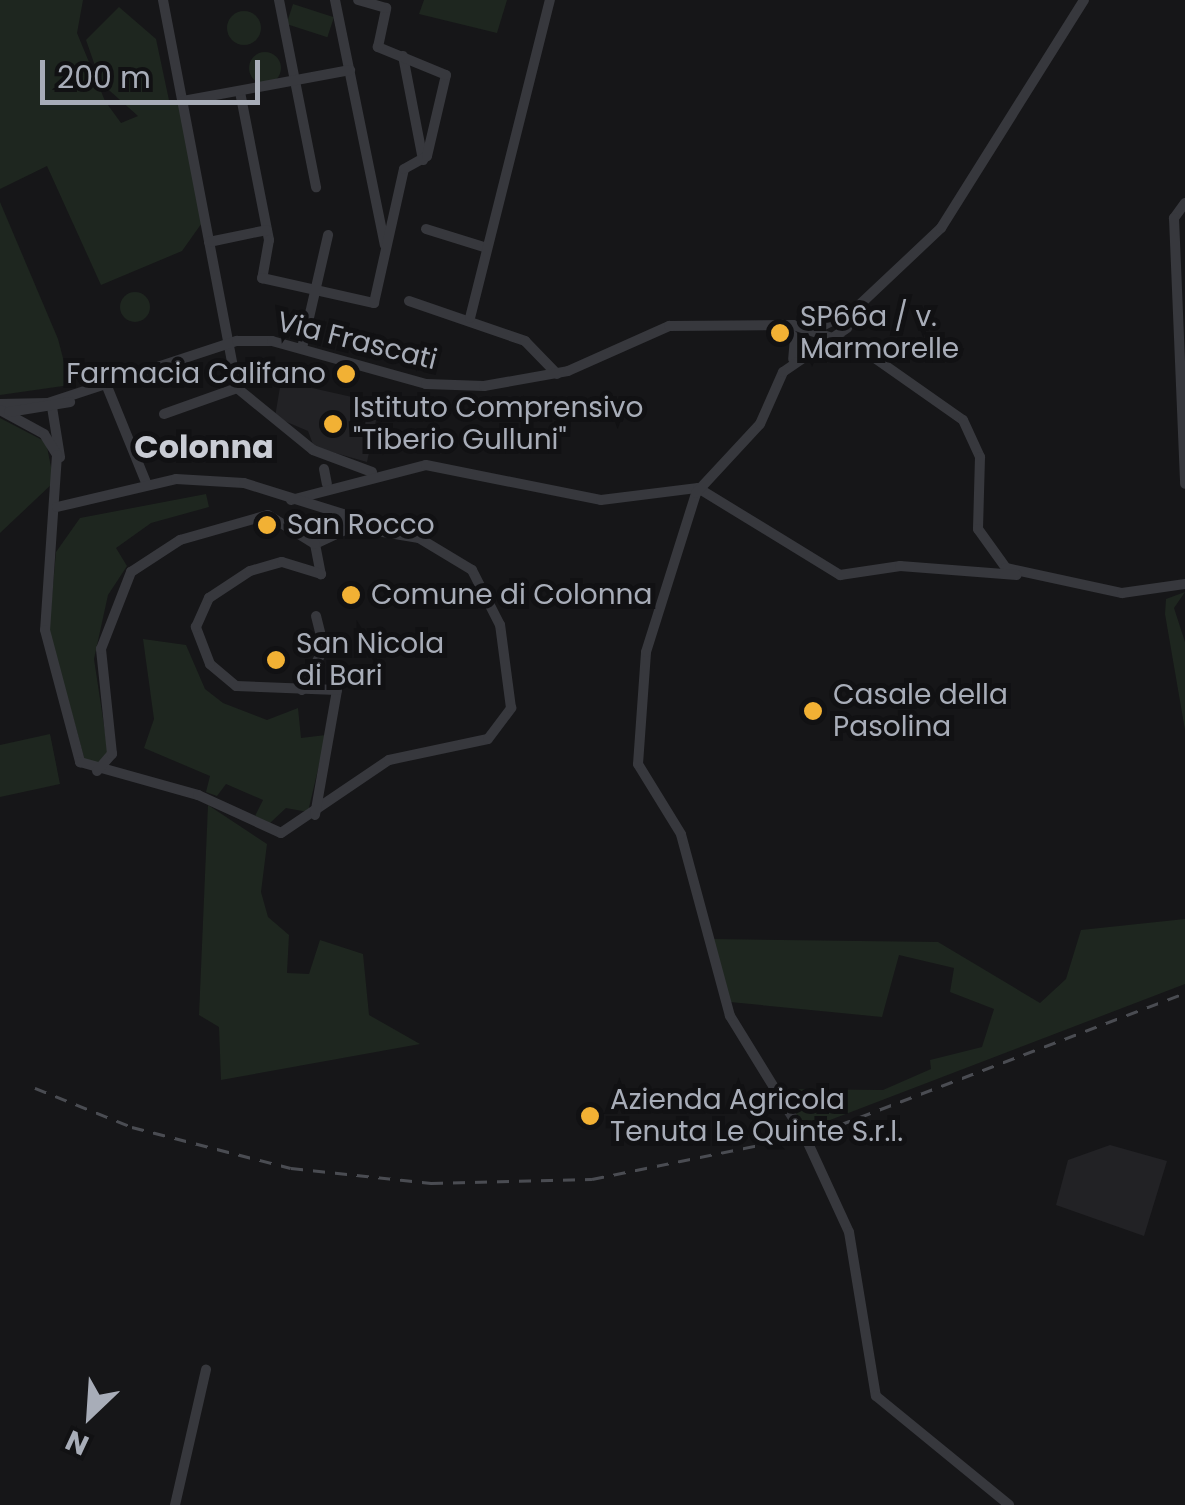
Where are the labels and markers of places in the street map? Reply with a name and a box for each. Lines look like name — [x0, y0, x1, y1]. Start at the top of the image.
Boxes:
place label: SP66a / v. Marmorelle — [800, 300, 959, 366]
marker: SP66a / v. Marmorelle — [769, 322, 791, 344]
place label: Farmacia Califano — [66, 357, 326, 391]
marker: Farmacia Califano — [335, 363, 357, 385]
place label: Istituto Comprensivo "Tiberio Gulluni" — [353, 391, 643, 457]
marker: Istituto Comprensivo "Tiberio Gulluni" — [322, 413, 344, 435]
place label: San Rocco — [287, 508, 435, 542]
marker: San Rocco — [256, 514, 278, 536]
place label: Comune di Colonna — [371, 578, 652, 612]
marker: Comune di Colonna — [340, 584, 362, 606]
place label: San Nicola di Bari — [296, 627, 444, 693]
marker: San Nicola di Bari — [265, 649, 287, 671]
place label: Casale della Pasolina — [833, 678, 1008, 744]
marker: Casale della Pasolina — [802, 700, 824, 722]
place label: Azienda Agricola Tenuta Le Quinte S.r.l. — [610, 1083, 903, 1149]
marker: Azienda Agricola Tenuta Le Quinte S.r.l. — [579, 1105, 601, 1127]

